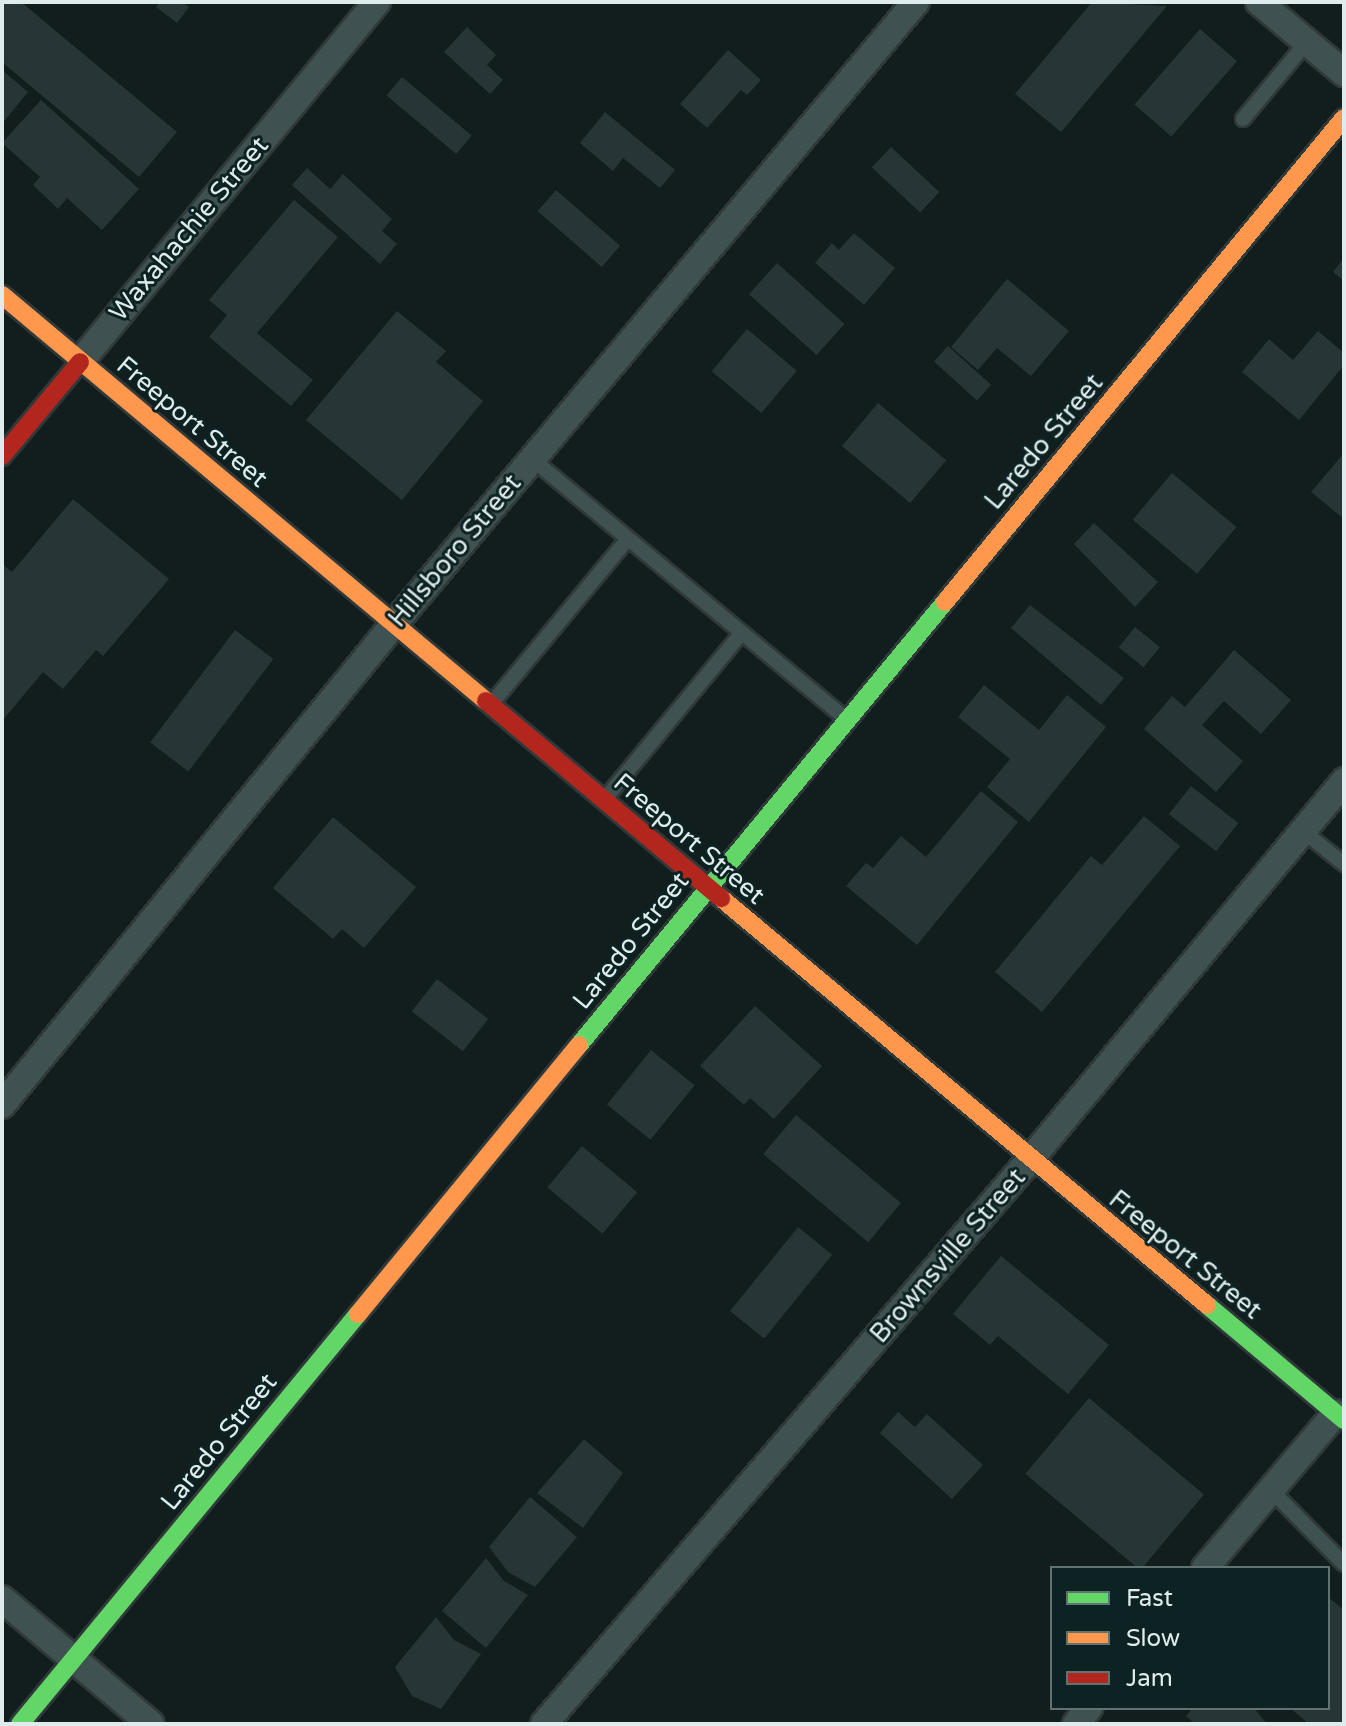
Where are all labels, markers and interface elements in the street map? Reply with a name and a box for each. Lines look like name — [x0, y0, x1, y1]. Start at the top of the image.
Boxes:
street label: Waxahachie Street — [103, 131, 275, 327]
street label: Freeport Street — [110, 350, 274, 494]
street label: Laredo Street — [978, 368, 1110, 516]
street label: Hillsboro Street — [382, 468, 528, 634]
street label: Freeport Street — [607, 767, 771, 911]
street label: Laredo Street — [566, 866, 696, 1016]
street label: Brownsville Street — [864, 1162, 1032, 1350]
street label: Freeport Street — [1102, 1184, 1268, 1326]
street label: Laredo Street — [154, 1367, 284, 1517]
legend — [1050, 1566, 1330, 1710]
text: Fast — [1126, 1584, 1173, 1613]
text: Slow — [1126, 1624, 1180, 1653]
text: Jam — [1126, 1664, 1173, 1693]

